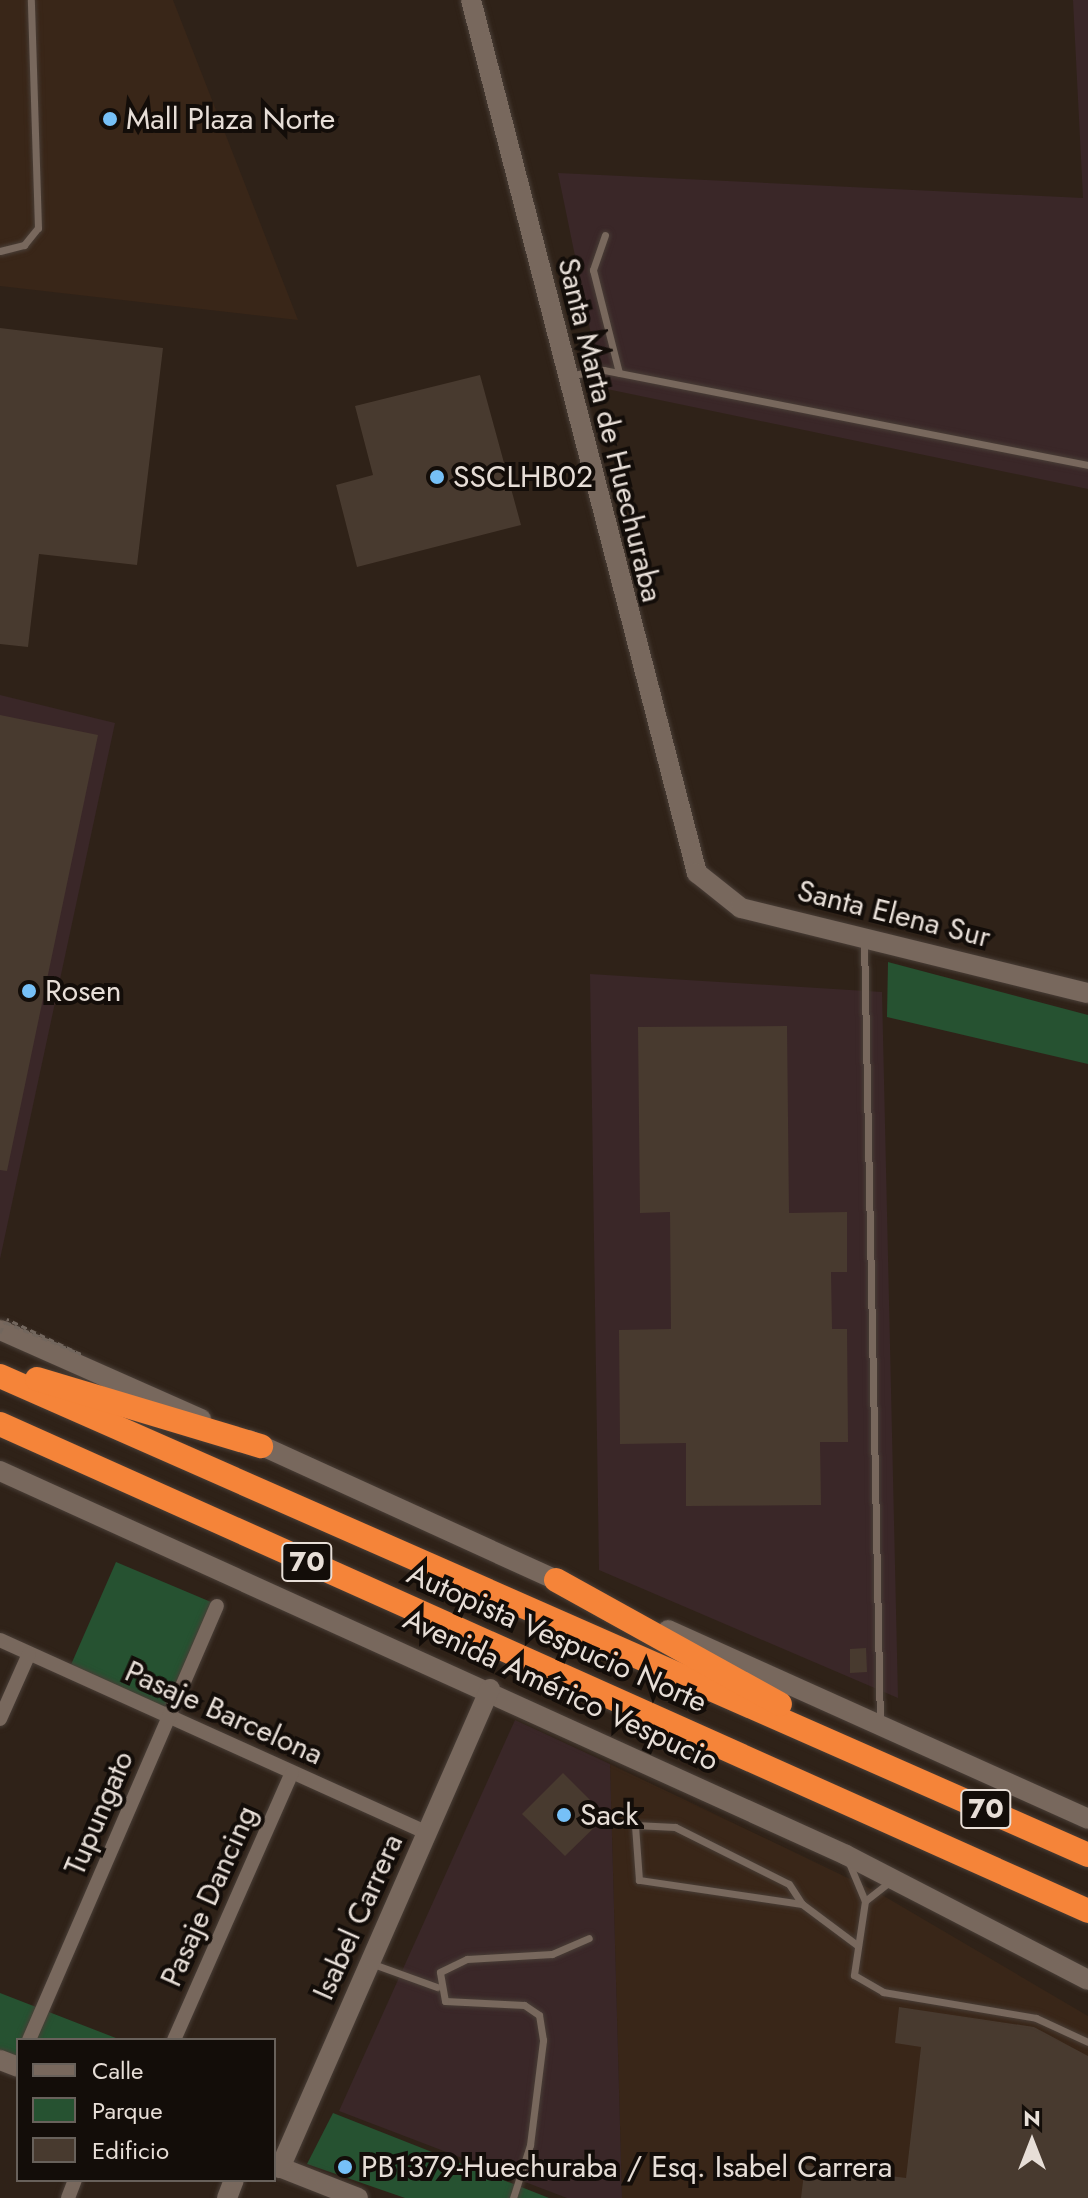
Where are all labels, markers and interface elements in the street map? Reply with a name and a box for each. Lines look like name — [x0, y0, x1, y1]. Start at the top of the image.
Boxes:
place label: Mall Plaza Norte — [126, 101, 335, 137]
marker: Mall Plaza Norte — [101, 110, 119, 128]
street label: Santa Marta de Huechuraba — [550, 254, 670, 606]
place label: SSCLHB02 — [453, 459, 593, 495]
marker: SSCLHB02 — [428, 468, 446, 486]
street label: Santa Elena Sur — [794, 873, 994, 955]
place label: Rosen — [45, 973, 121, 1009]
marker: Rosen — [20, 982, 38, 1000]
road number: 70 — [281, 1538, 333, 1586]
street label: Autopista Vespucio Norte — [402, 1556, 712, 1720]
street label: Avenida Américo Vespucio — [398, 1601, 724, 1779]
street label: Pasaje Barcelona — [120, 1653, 328, 1773]
street label: Tupungato — [57, 1746, 141, 1880]
road number: 70 — [960, 1785, 1012, 1833]
place label: Sack — [580, 1797, 638, 1833]
street label: Pasaje Dancing — [153, 1800, 265, 1992]
marker: Sack — [555, 1806, 573, 1824]
street label: Isabel Carrera — [305, 1829, 411, 2005]
legend — [16, 2038, 276, 2182]
text: Calle — [92, 2053, 143, 2088]
text: Parque — [92, 2093, 163, 2128]
north arrow — [992, 2102, 1072, 2182]
text: N — [1023, 2102, 1041, 2134]
text: Edificio — [92, 2133, 169, 2168]
place label: PB1379-Huechuraba / Esq. Isabel Carrera — [361, 2149, 892, 2185]
marker: PB1379-Huechuraba / Esq. Isabel Carrera — [336, 2158, 354, 2176]

